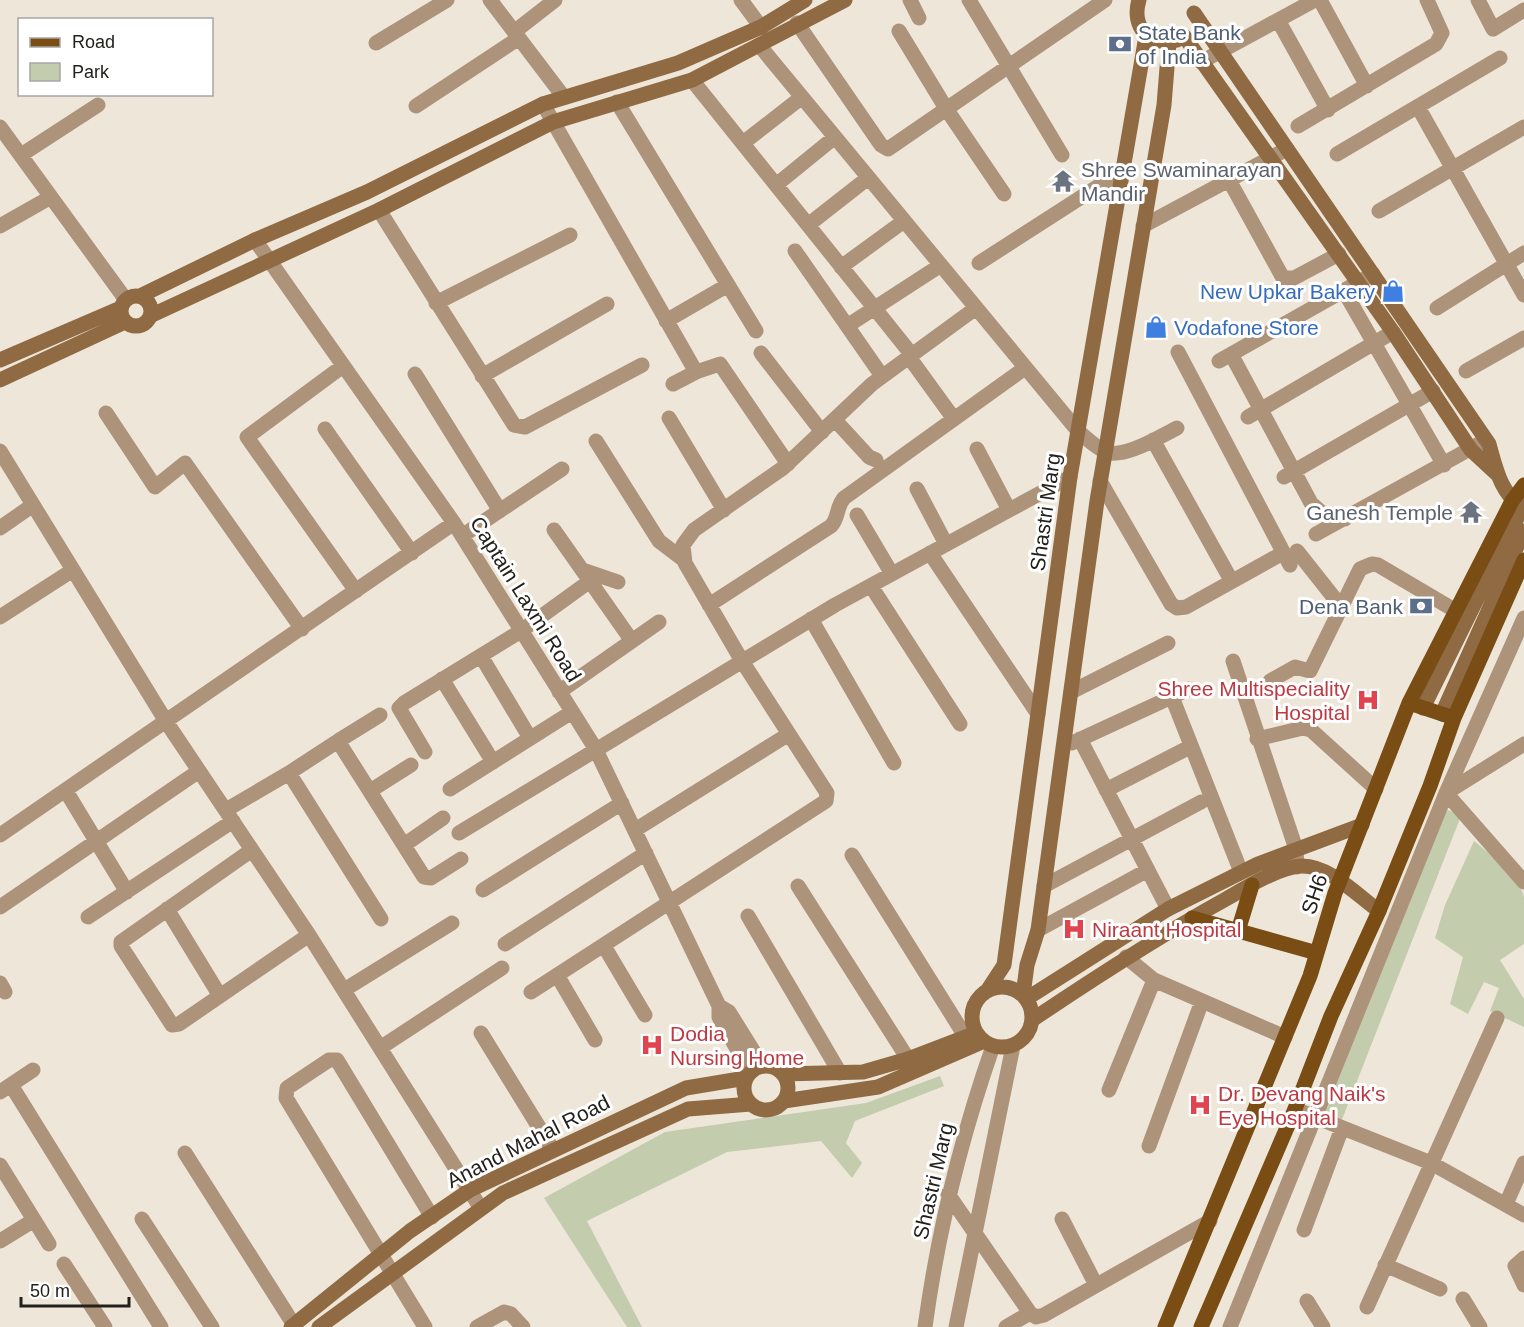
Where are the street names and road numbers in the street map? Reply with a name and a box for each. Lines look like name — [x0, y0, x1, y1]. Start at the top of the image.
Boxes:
street label: Shastri Marg — [1025, 451, 1065, 573]
street label: Captain Laxmi Road — [466, 512, 586, 686]
street label: SH6 — [1296, 871, 1332, 917]
street label: Anand Mahal Road — [443, 1090, 613, 1192]
street label: Shastri Marg — [908, 1120, 958, 1242]

